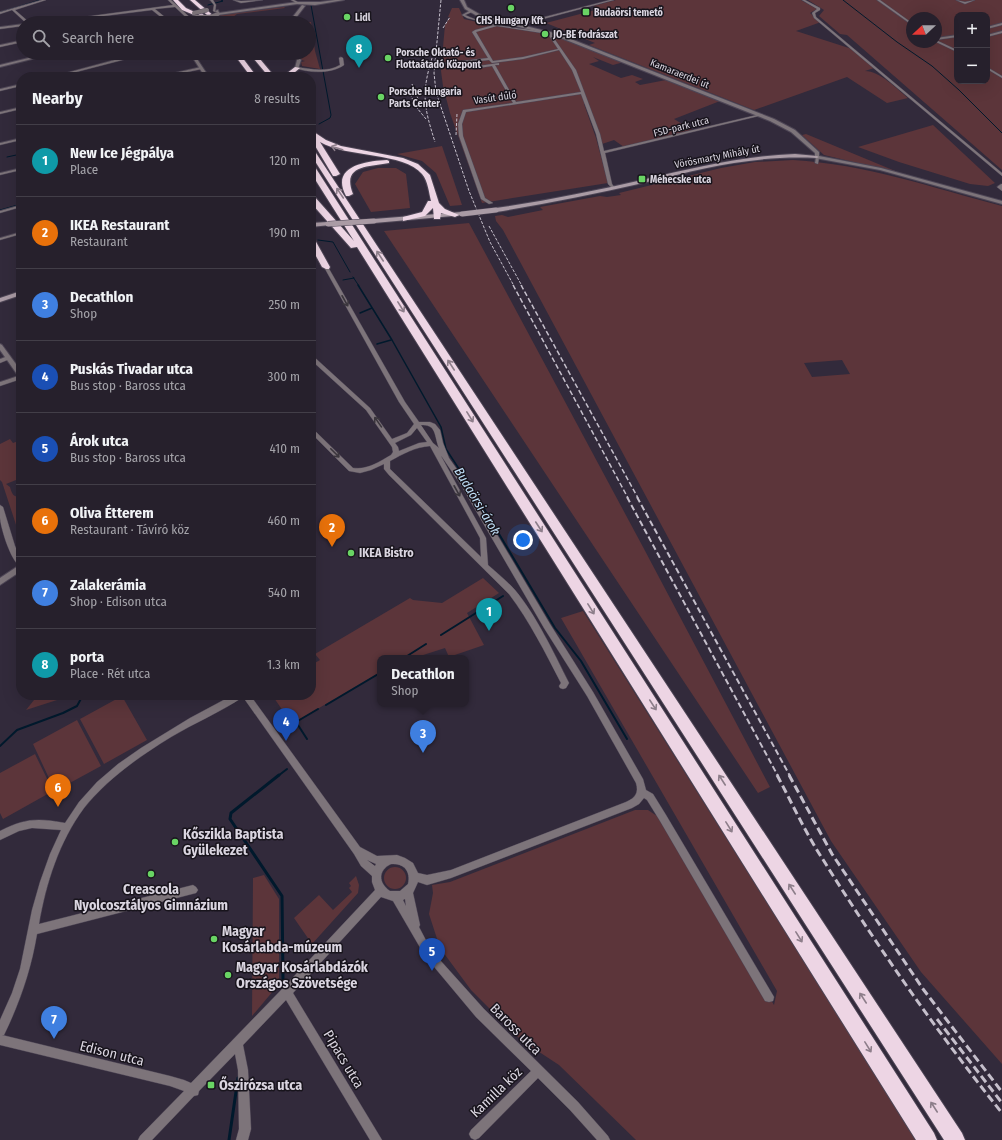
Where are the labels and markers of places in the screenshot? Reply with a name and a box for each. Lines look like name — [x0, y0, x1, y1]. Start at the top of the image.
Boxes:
marker: CHS Hungary Kft. — [506, 3, 516, 13]
place label: Budaörsi temető — [594, 6, 664, 19]
marker: Budaörsi temető — [581, 7, 591, 17]
marker: Lidl — [342, 12, 352, 22]
place label: Lidl — [355, 12, 371, 24]
place label: CHS Hungary Kft. — [476, 15, 547, 27]
place label: JO-BE fodrászat — [552, 28, 618, 41]
marker: JO-BE fodrászat — [540, 29, 550, 39]
pin: 8 — [346, 35, 372, 68]
place label: Porsche Oktató- és Flottaátadó Központ — [396, 46, 481, 71]
marker: Porsche Oktató- és Flottaátadó Központ — [383, 53, 393, 63]
place label: Porsche Hungaria Parts Center — [389, 86, 462, 110]
marker: Porsche Hungaria Parts Center — [376, 92, 386, 102]
place label: Méhecske utca — [650, 173, 711, 186]
marker: Méhecske utca — [637, 174, 647, 184]
pin: 2 — [319, 514, 345, 547]
place label: IKEA Bistro — [359, 546, 414, 560]
marker: IKEA Bistro — [346, 548, 356, 558]
pin: 1 — [476, 598, 502, 631]
pin: 4 — [273, 708, 299, 741]
pin: 3 — [410, 720, 436, 753]
pin: 6 — [45, 774, 71, 807]
place label: Kőszikla Baptista Gyülekezet — [183, 826, 284, 859]
marker: Kőszikla Baptista Gyülekezet — [170, 837, 180, 847]
marker: Creascola Nyolcosztályos Gimnázium — [146, 869, 156, 879]
place label: Creascola Nyolcosztályos Gimnázium — [74, 881, 228, 914]
place label: Magyar Kosárlabda-múzeum — [222, 923, 343, 956]
marker: Magyar Kosárlabda-múzeum — [209, 934, 219, 944]
pin: 5 — [419, 938, 445, 971]
place label: Magyar Kosárlabdázók Országos Szövetsége — [236, 959, 369, 992]
marker: Magyar Kosárlabdázók Országos Szövetsége — [223, 970, 233, 980]
pin: 7 — [41, 1006, 67, 1039]
place label: Őszirózsa utca — [219, 1076, 302, 1094]
marker: Őszirózsa utca — [206, 1080, 216, 1090]

